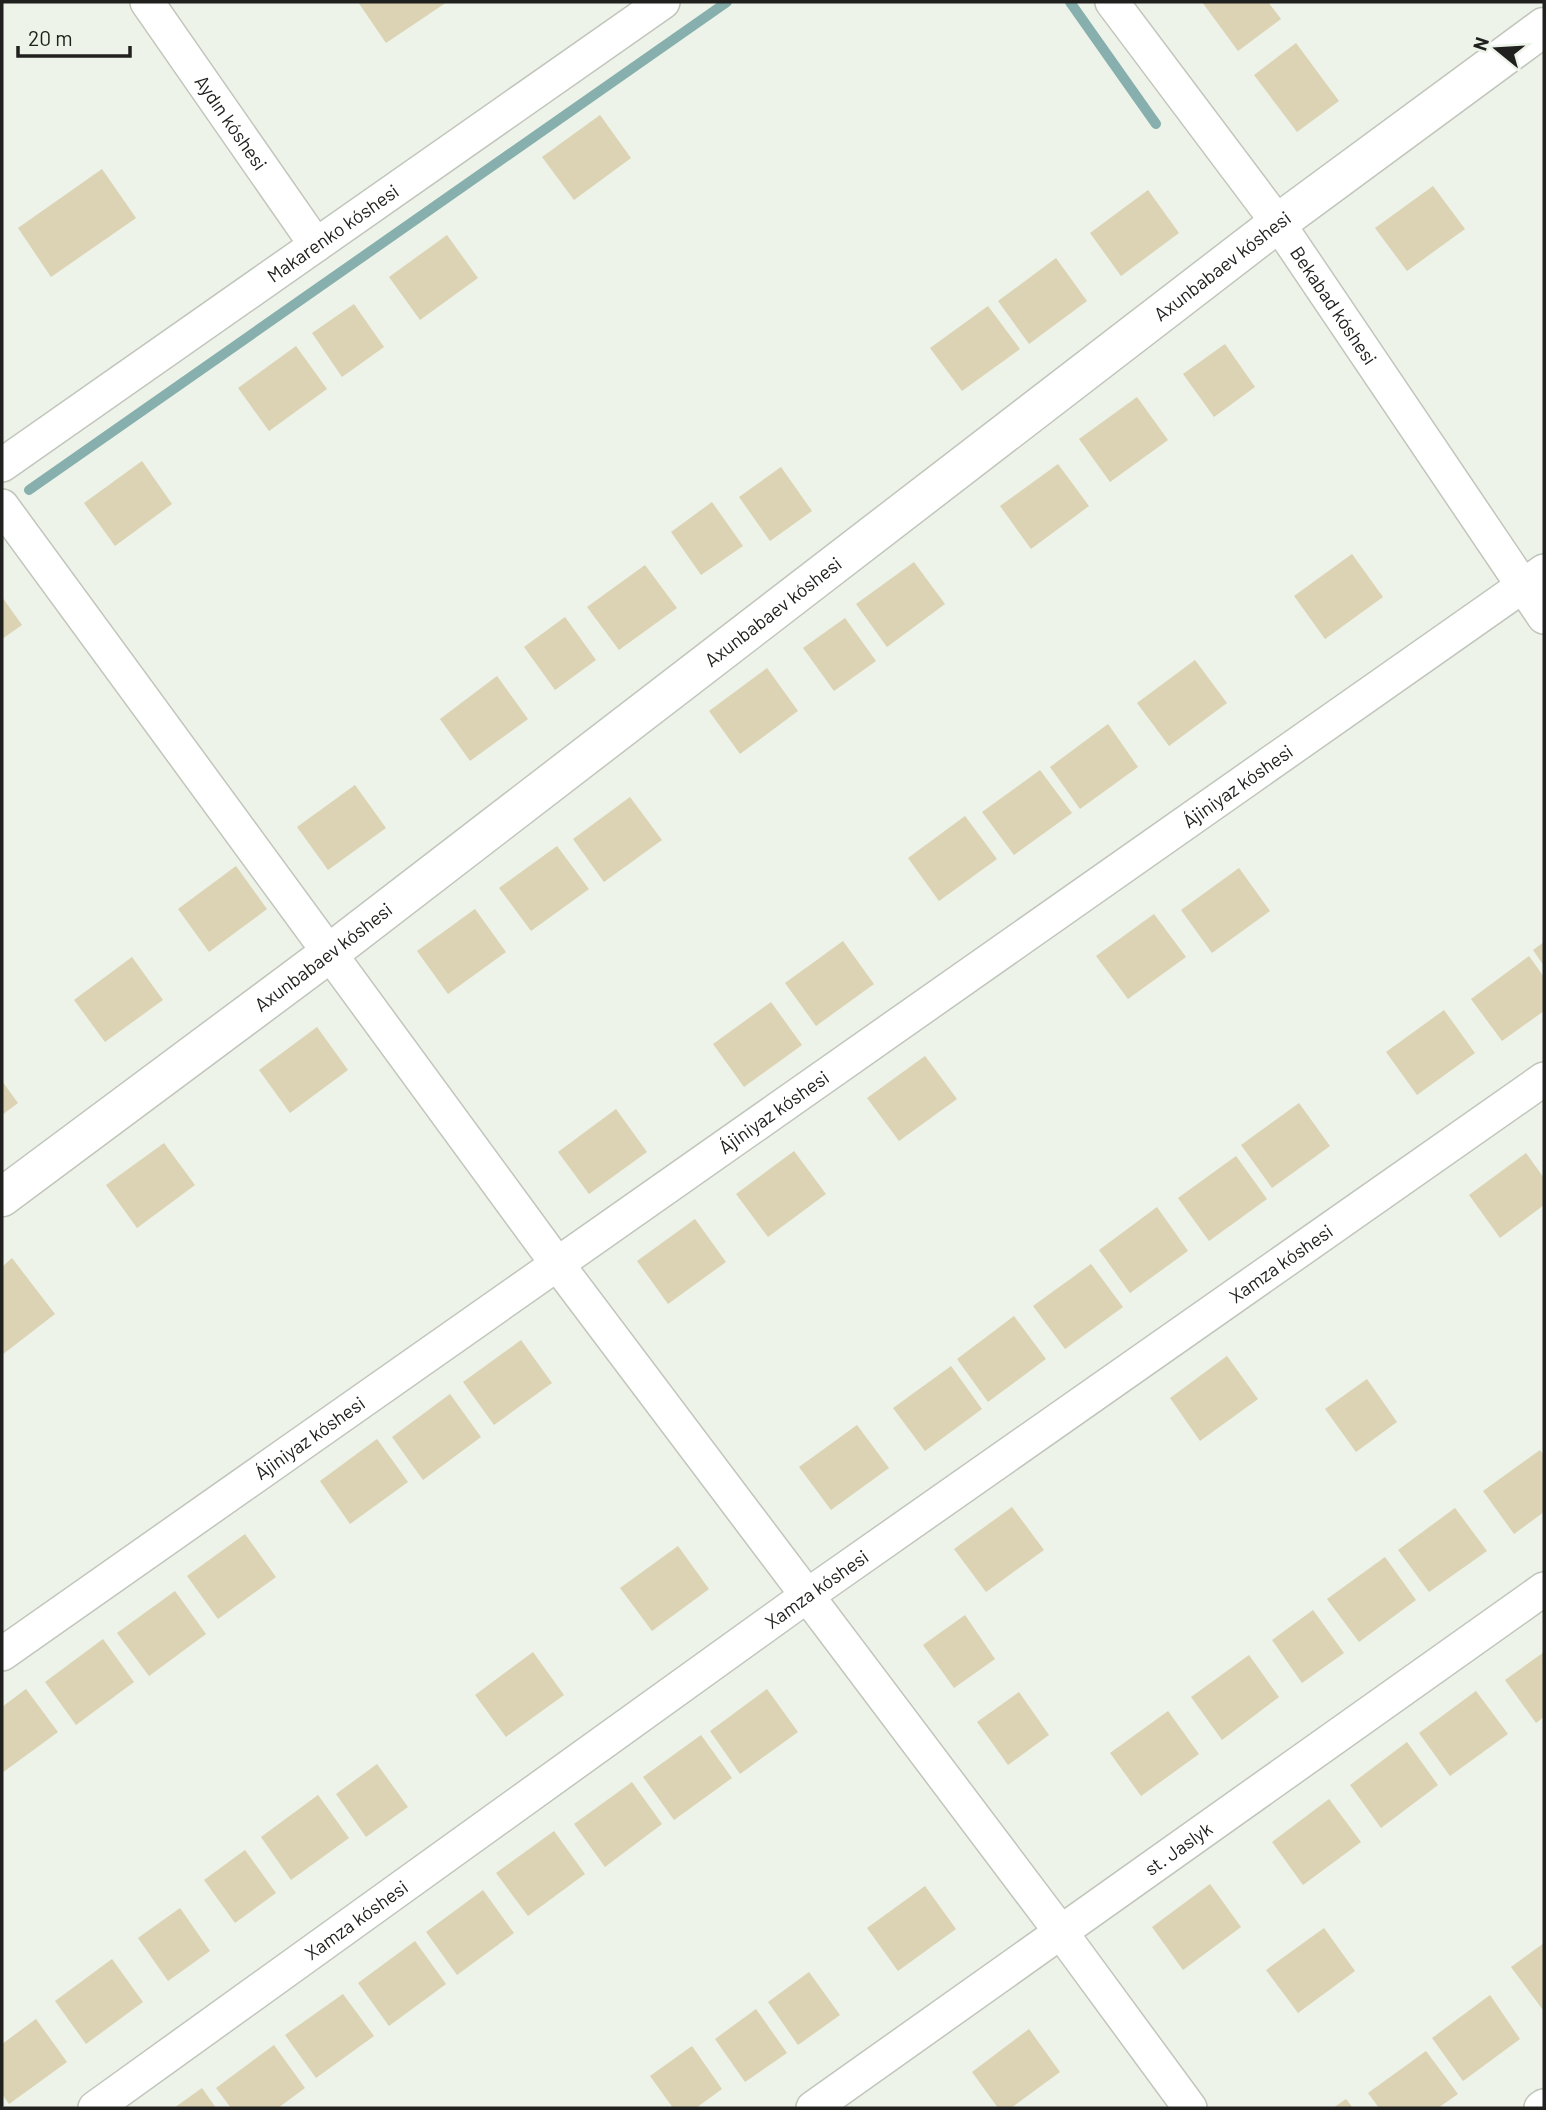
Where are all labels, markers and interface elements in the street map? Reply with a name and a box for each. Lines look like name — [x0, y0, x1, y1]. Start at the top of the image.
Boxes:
scale bar — [18, 14, 130, 58]
north arrow — [1462, 14, 1532, 84]
text: 20 m — [28, 25, 73, 50]
text: N — [1467, 34, 1493, 53]
street label: Aydın kóshesi — [190, 70, 272, 174]
street label: Makarenko kóshesi — [262, 179, 403, 287]
street label: Axunbabaev kóshesi — [1149, 206, 1295, 325]
street label: Bekabad kóshesi — [1286, 242, 1382, 369]
street label: Axunbabaev kóshesi — [700, 551, 846, 671]
street label: Ájiniyaz kóshesi — [1178, 739, 1297, 832]
street label: Axunbabaev kóshesi — [250, 897, 396, 1016]
street label: Ájiniyaz kóshesi — [714, 1065, 833, 1158]
street label: Xamza kóshesi — [1225, 1219, 1337, 1307]
street label: Ájiniyaz kóshesi — [250, 1391, 369, 1484]
street label: Xamza kóshesi — [760, 1544, 873, 1633]
street label: st. Jaslyk — [1140, 1816, 1216, 1880]
street label: Xamza kóshesi — [300, 1875, 412, 1964]

